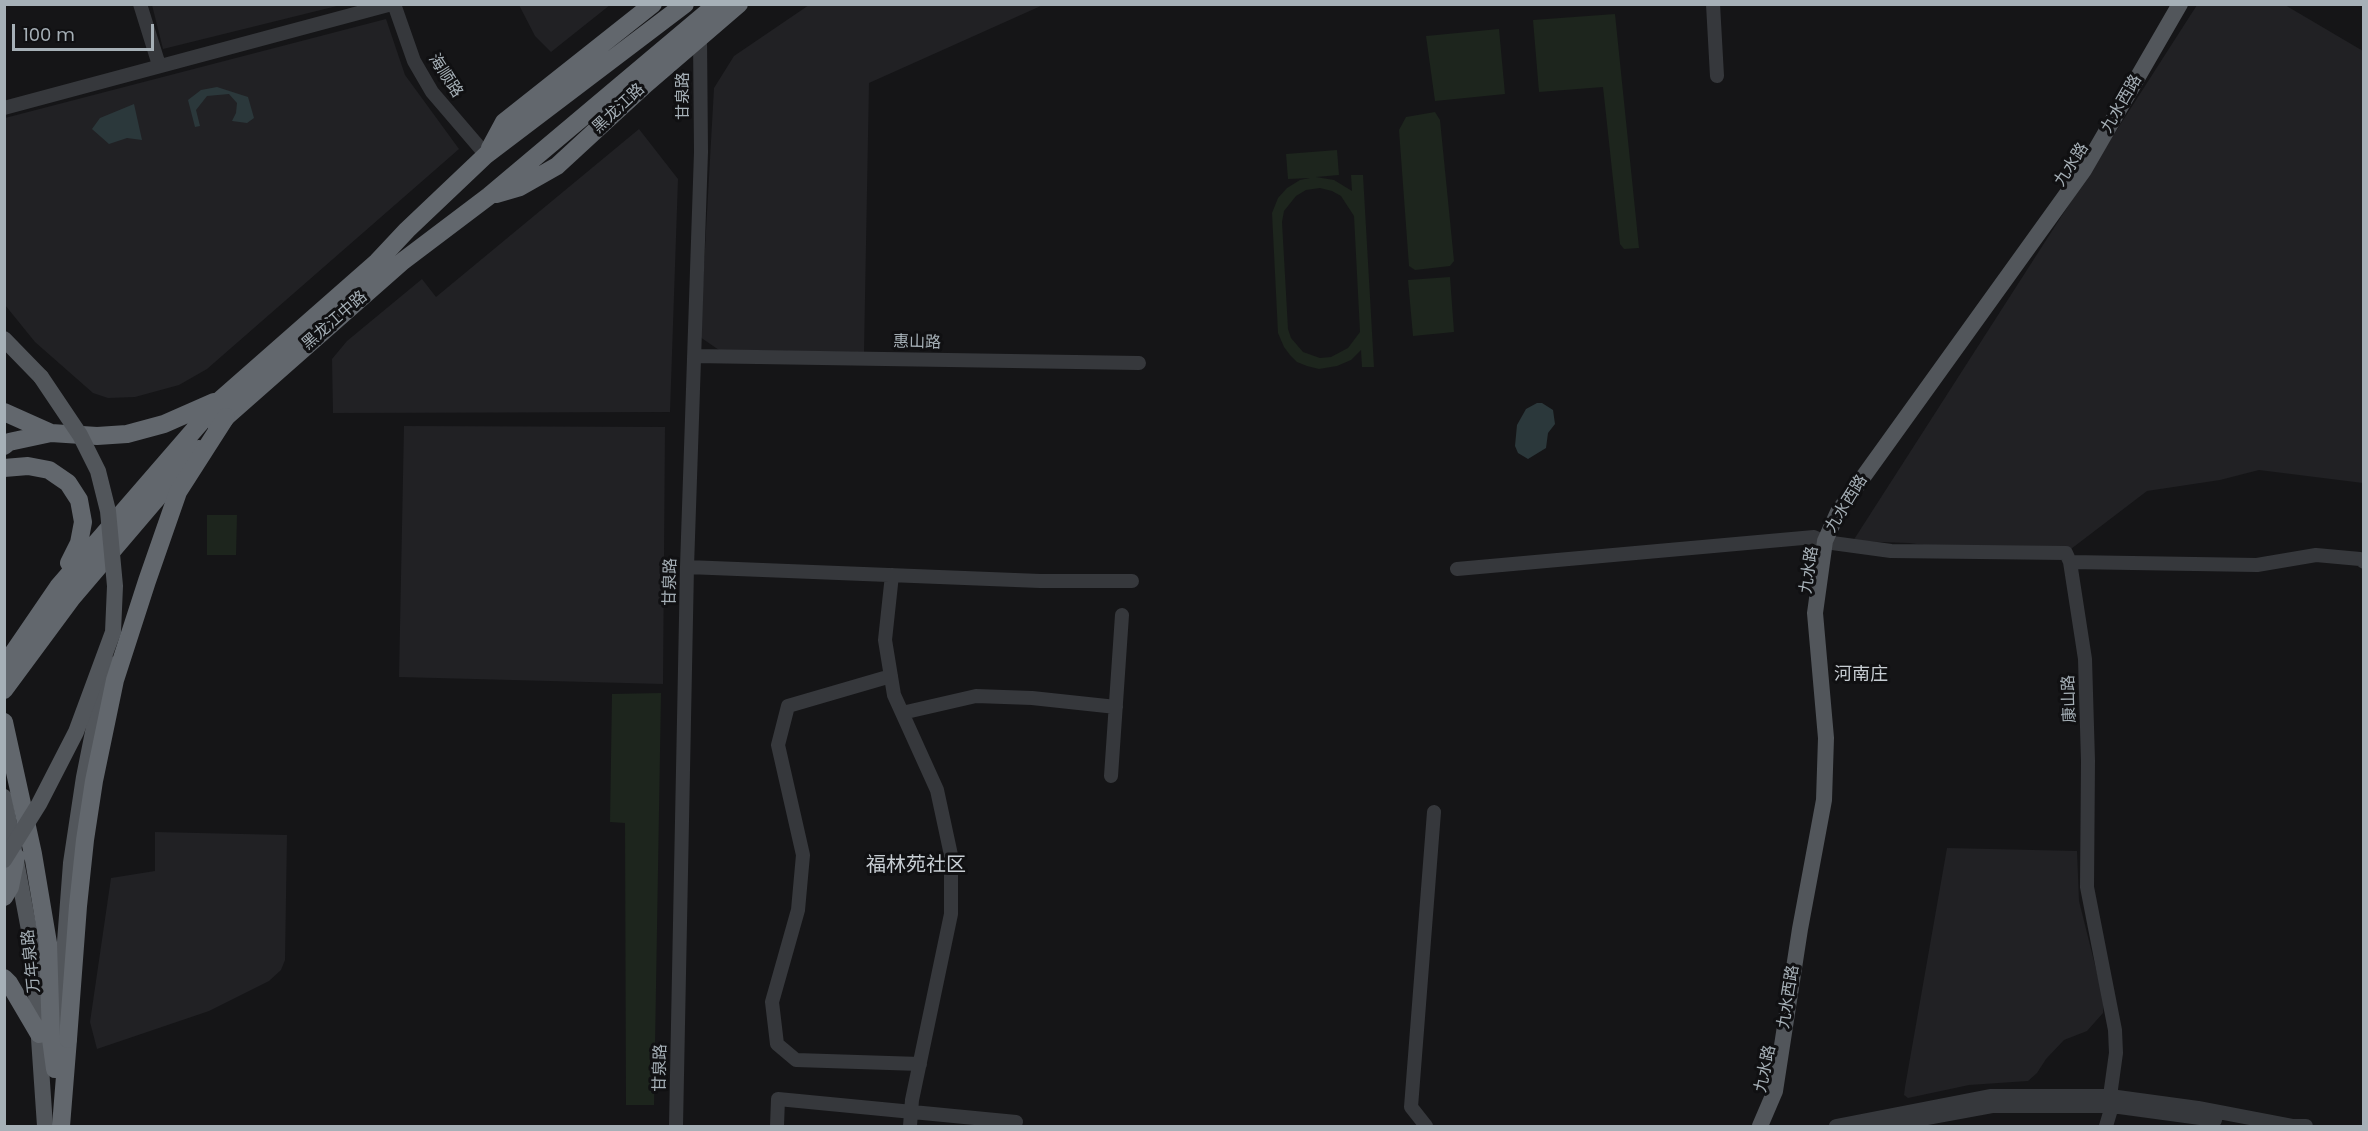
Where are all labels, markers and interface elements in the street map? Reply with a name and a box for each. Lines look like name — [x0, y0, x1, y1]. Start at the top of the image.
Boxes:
scale bar — [15, 12, 158, 50]
text: 100 m — [23, 22, 75, 47]
street label: 海顺路 — [424, 51, 466, 101]
street label: 九水西路 — [2098, 71, 2146, 137]
street label: 甘泉路 — [674, 72, 694, 120]
street label: 黑龙江路 — [589, 80, 649, 138]
street label: 九水路 — [2051, 140, 2093, 190]
street label: 黑龙江中路 — [299, 288, 371, 354]
street label: 惠山路 — [893, 333, 941, 353]
street label: 九水西路 — [1822, 472, 1872, 536]
street label: 九水路 — [1797, 545, 1823, 595]
street label: 甘泉路 — [661, 558, 681, 606]
district label: 河南庄 — [1834, 664, 1888, 686]
street label: 康山路 — [2060, 675, 2080, 723]
district label: 福林苑社区 — [866, 854, 966, 878]
street label: 万年泉路 — [19, 928, 45, 994]
street label: 九水西路 — [1775, 964, 1803, 1030]
street label: 甘泉路 — [651, 1044, 671, 1092]
street label: 九水路 — [1752, 1044, 1780, 1094]

